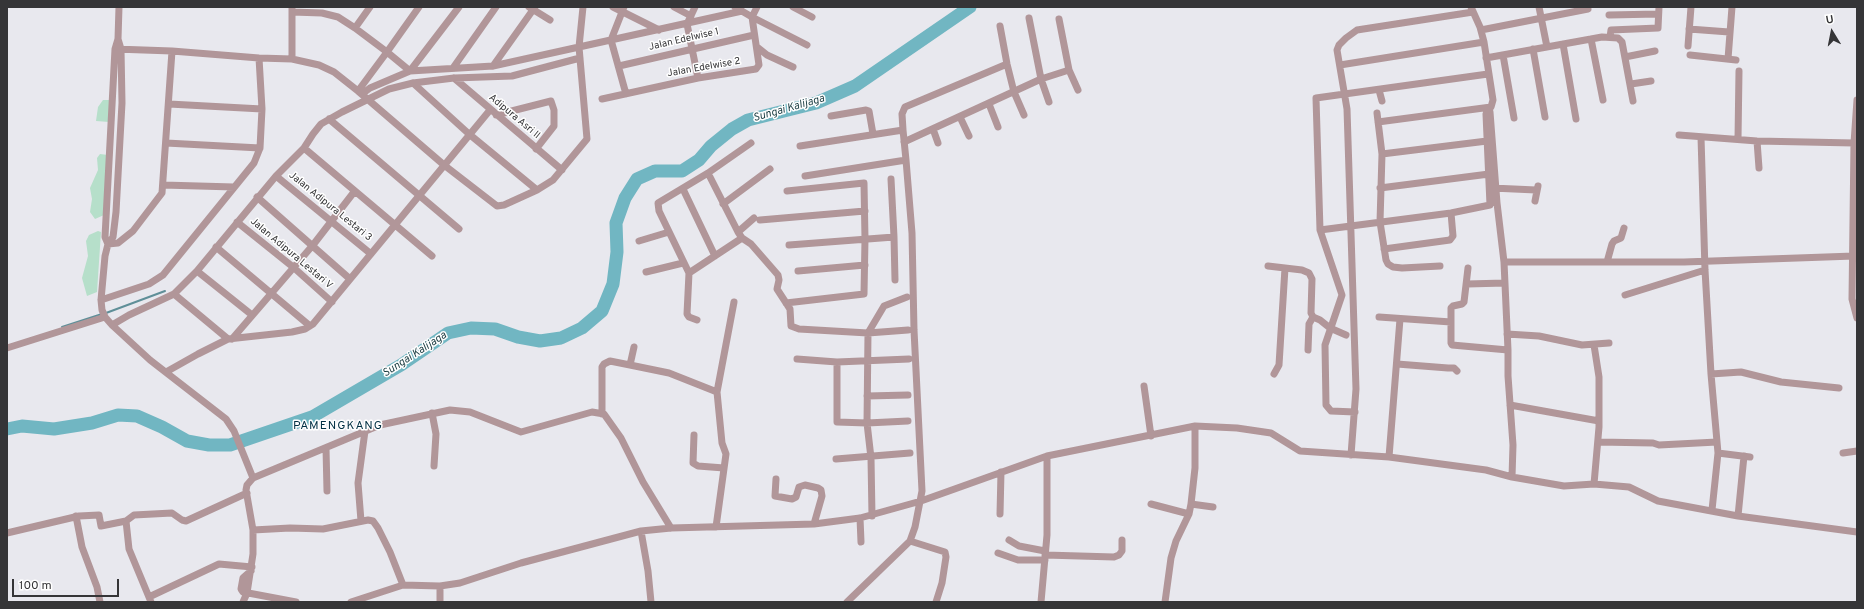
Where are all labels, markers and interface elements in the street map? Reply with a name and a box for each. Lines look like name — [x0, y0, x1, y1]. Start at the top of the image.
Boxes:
north arrow — [1812, 12, 1852, 52]
text: U — [1825, 13, 1835, 28]
street label: Jalan Edelwise 1 — [648, 26, 720, 54]
street label: Jalan Edelwise 2 — [666, 56, 742, 80]
street label: Adipura Asri II — [486, 92, 542, 142]
water label: Sungai Kalijaga — [752, 93, 826, 125]
street label: Jalan Adipura Lestari 3 — [286, 170, 374, 244]
street label: Jalan Adipura Lestari V — [247, 216, 335, 292]
water label: Sungai Kalijaga — [381, 329, 449, 381]
district label: PAMENGKANG — [293, 420, 383, 434]
scale bar — [14, 571, 121, 597]
text: 100 m — [19, 578, 52, 594]

